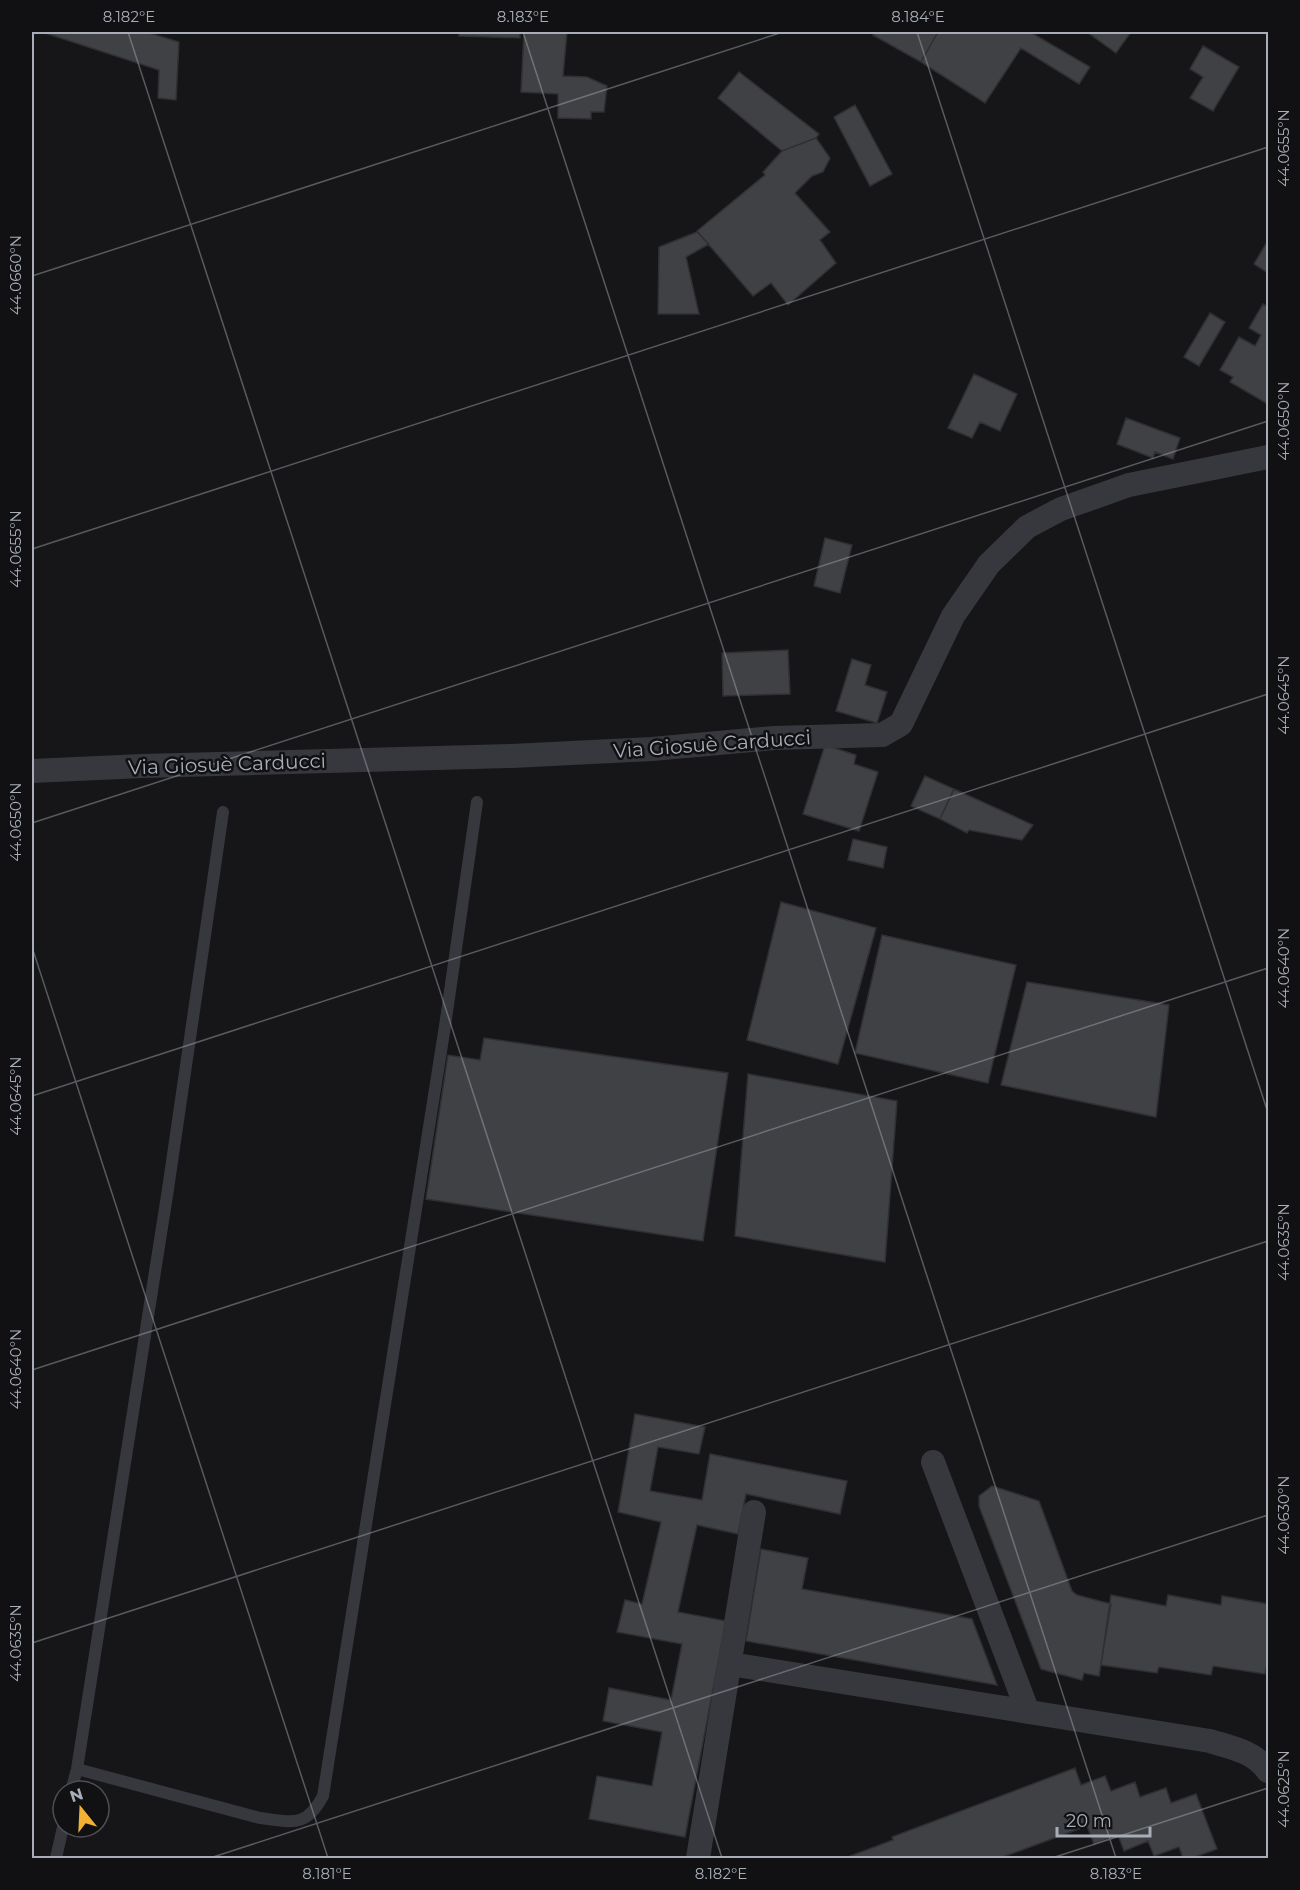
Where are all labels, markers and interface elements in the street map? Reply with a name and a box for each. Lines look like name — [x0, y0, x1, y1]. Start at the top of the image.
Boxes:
text: 8.182°E — [103, 7, 155, 26]
text: 8.183°E — [497, 7, 549, 26]
text: 8.184°E — [891, 7, 945, 26]
text: 44.0655°N — [1274, 109, 1293, 187]
text: 44.0660°N — [6, 235, 25, 315]
text: 44.0650°N — [1274, 381, 1293, 461]
text: 44.0655°N — [6, 510, 25, 588]
text: 44.0645°N — [1274, 656, 1293, 734]
street label: Via Giosuè Carducci — [612, 725, 812, 763]
street label: Via Giosuè Carducci — [128, 749, 326, 779]
text: 44.0650°N — [6, 782, 25, 862]
text: 44.0640°N — [1274, 928, 1293, 1008]
text: 44.0645°N — [6, 1057, 25, 1135]
text: 44.0635°N — [1274, 1203, 1293, 1281]
text: 44.0640°N — [6, 1329, 25, 1409]
text: 44.0630°N — [1274, 1475, 1293, 1555]
text: 44.0635°N — [6, 1604, 25, 1682]
text: 44.0625°N — [1274, 1750, 1293, 1828]
north arrow — [51, 1779, 111, 1839]
text: N — [67, 1784, 86, 1806]
scale bar — [1057, 1800, 1150, 1838]
text: 20 m — [1066, 1810, 1112, 1832]
text: 8.181°E — [302, 1864, 352, 1883]
text: 8.182°E — [695, 1864, 747, 1883]
text: 8.183°E — [1090, 1864, 1142, 1883]

